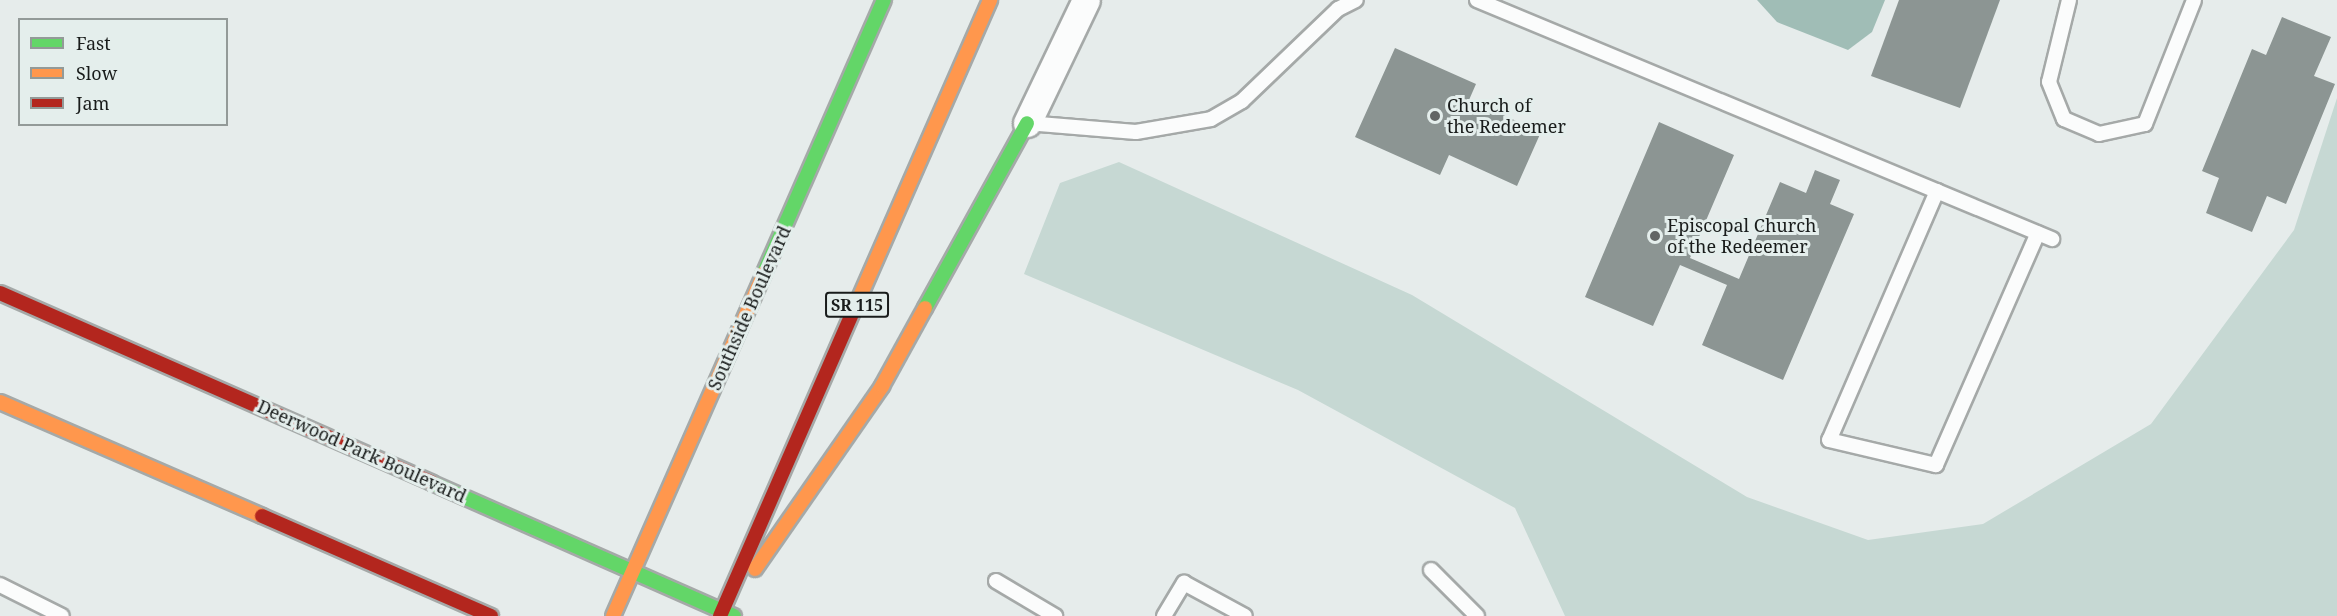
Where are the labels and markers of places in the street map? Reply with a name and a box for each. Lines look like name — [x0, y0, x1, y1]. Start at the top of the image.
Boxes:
place label: Church of the Redeemer — [1447, 95, 1566, 138]
marker: Church of the Redeemer — [1428, 109, 1442, 123]
place label: Episcopal Church of the Redeemer — [1667, 215, 1817, 258]
marker: Episcopal Church of the Redeemer — [1648, 229, 1662, 243]

